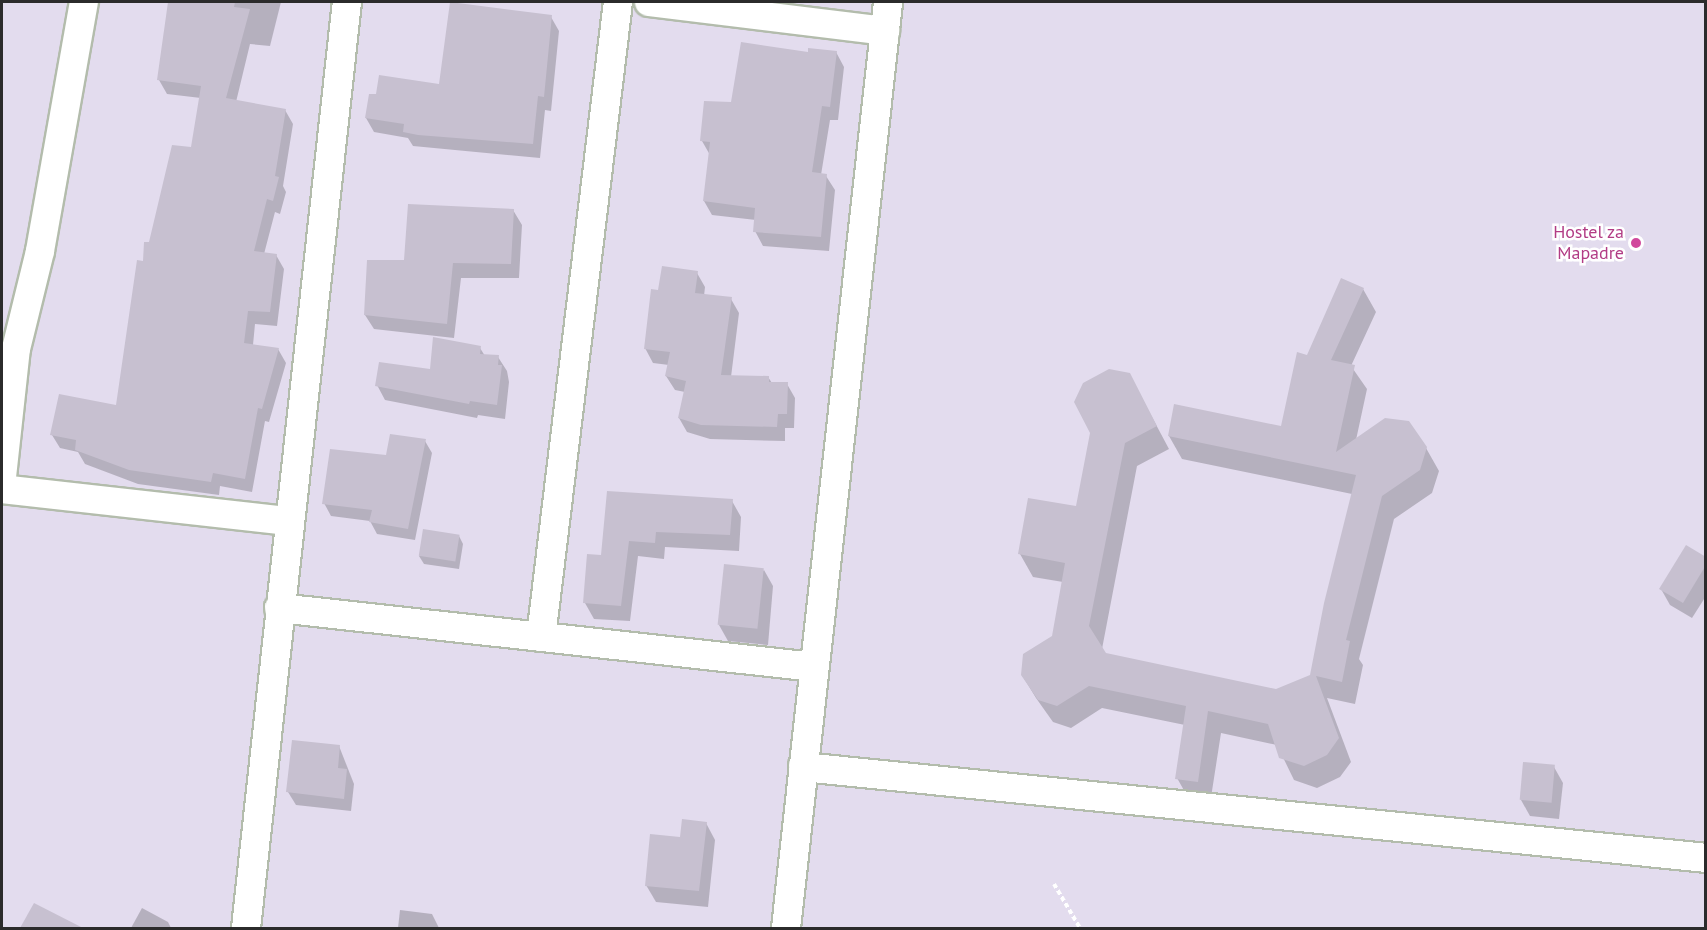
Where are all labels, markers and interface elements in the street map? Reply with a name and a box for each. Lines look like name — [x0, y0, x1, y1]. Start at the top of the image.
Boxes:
place label: Hostel za Mapadre — [1553, 222, 1624, 264]
marker: Hostel za Mapadre — [1629, 236, 1643, 250]

